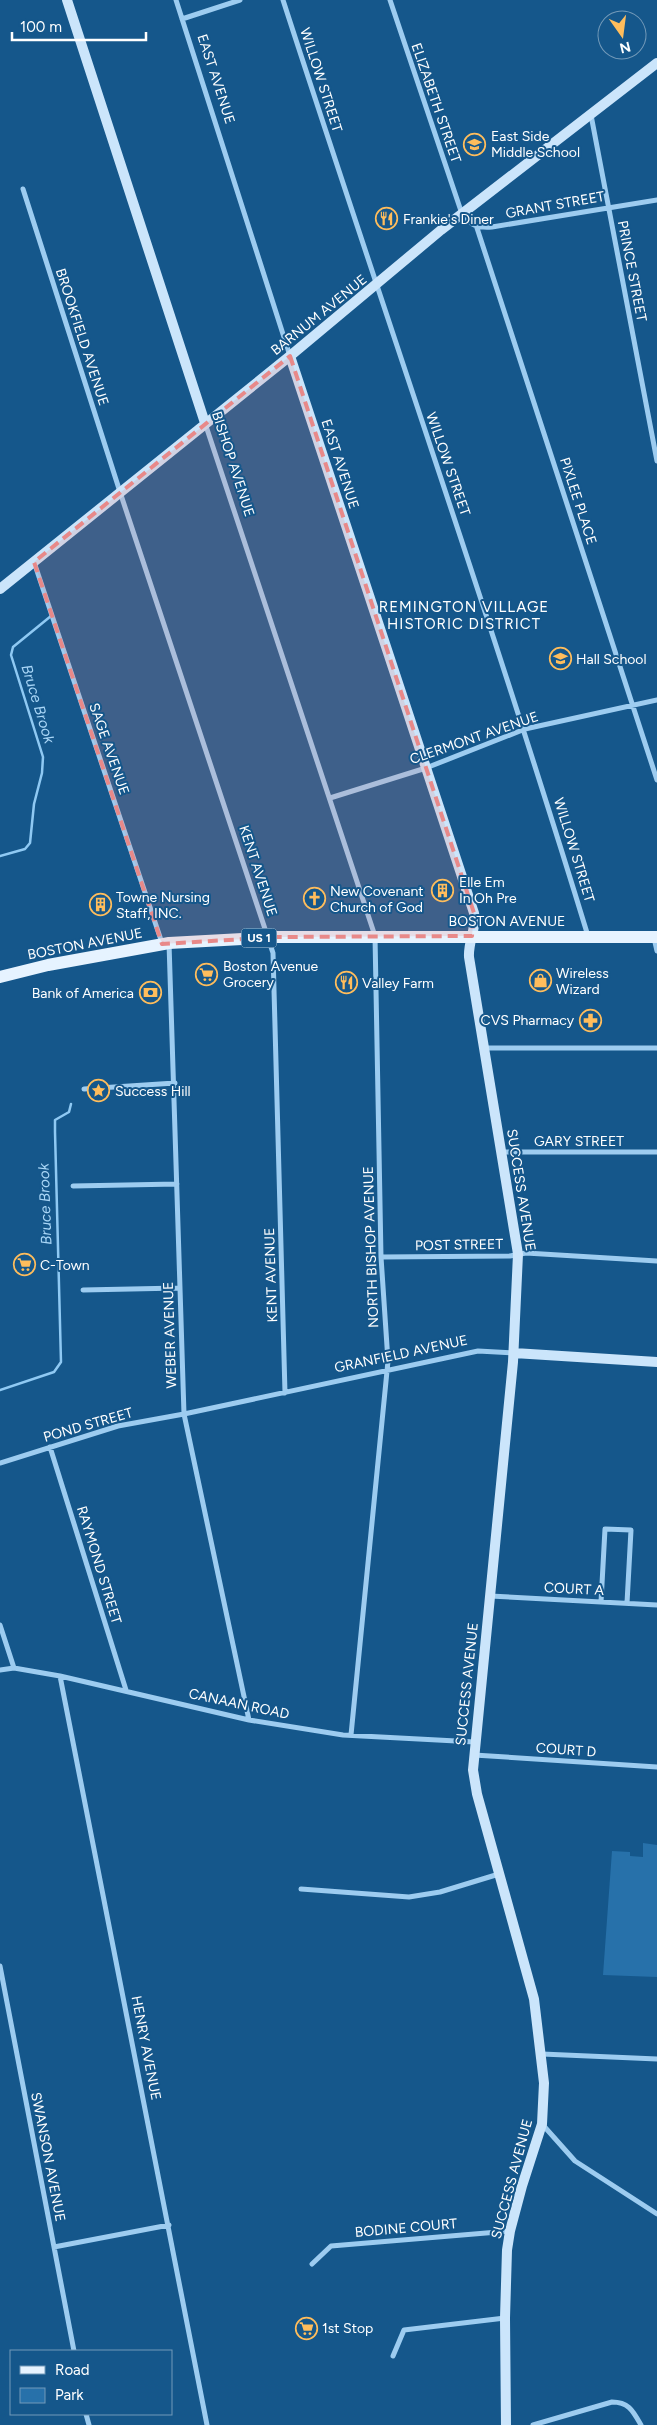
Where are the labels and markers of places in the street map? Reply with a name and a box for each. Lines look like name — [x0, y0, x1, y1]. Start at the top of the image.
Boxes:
place label: East Side Middle School — [491, 128, 580, 161]
school or university icon: East Side Middle School — [463, 132, 487, 156]
restaurant icon: Frankie's Diner — [375, 207, 399, 231]
place label: Frankie's Diner — [403, 211, 494, 228]
school or university icon: Hall School — [548, 647, 572, 671]
place label: Hall School — [576, 651, 647, 668]
place label: Elle Em In Oh Pre — [459, 874, 517, 907]
building icon: Elle Em In Oh Pre — [431, 878, 455, 902]
place label: New Covenant Church of God — [330, 883, 424, 916]
church icon: New Covenant Church of God — [302, 887, 326, 911]
place label: Towne Nursing Staff, INC. — [116, 889, 210, 922]
building icon: Towne Nursing Staff, INC. — [88, 893, 112, 917]
place label: Boston Avenue Grocery — [223, 958, 319, 991]
supermarket icon: Boston Avenue Grocery — [195, 962, 219, 986]
place label: Wireless Wizard — [556, 965, 609, 998]
shop icon: Wireless Wizard — [528, 969, 552, 993]
restaurant icon: Valley Farm — [334, 971, 358, 995]
place label: Valley Farm — [362, 975, 434, 992]
bank icon: Bank of America — [138, 981, 162, 1005]
place label: Bank of America — [32, 985, 134, 1002]
pharmacy icon: CVS Pharmacy — [578, 1008, 602, 1032]
place label: CVS Pharmacy — [481, 1012, 575, 1029]
place icon: Success Hill — [87, 1079, 111, 1103]
place label: Success Hill — [115, 1083, 191, 1100]
supermarket icon: C-Town — [12, 1253, 36, 1277]
place label: C-Town — [40, 1257, 90, 1274]
supermarket icon: 1st Stop — [294, 2316, 318, 2340]
place label: 1st Stop — [322, 2320, 373, 2337]

